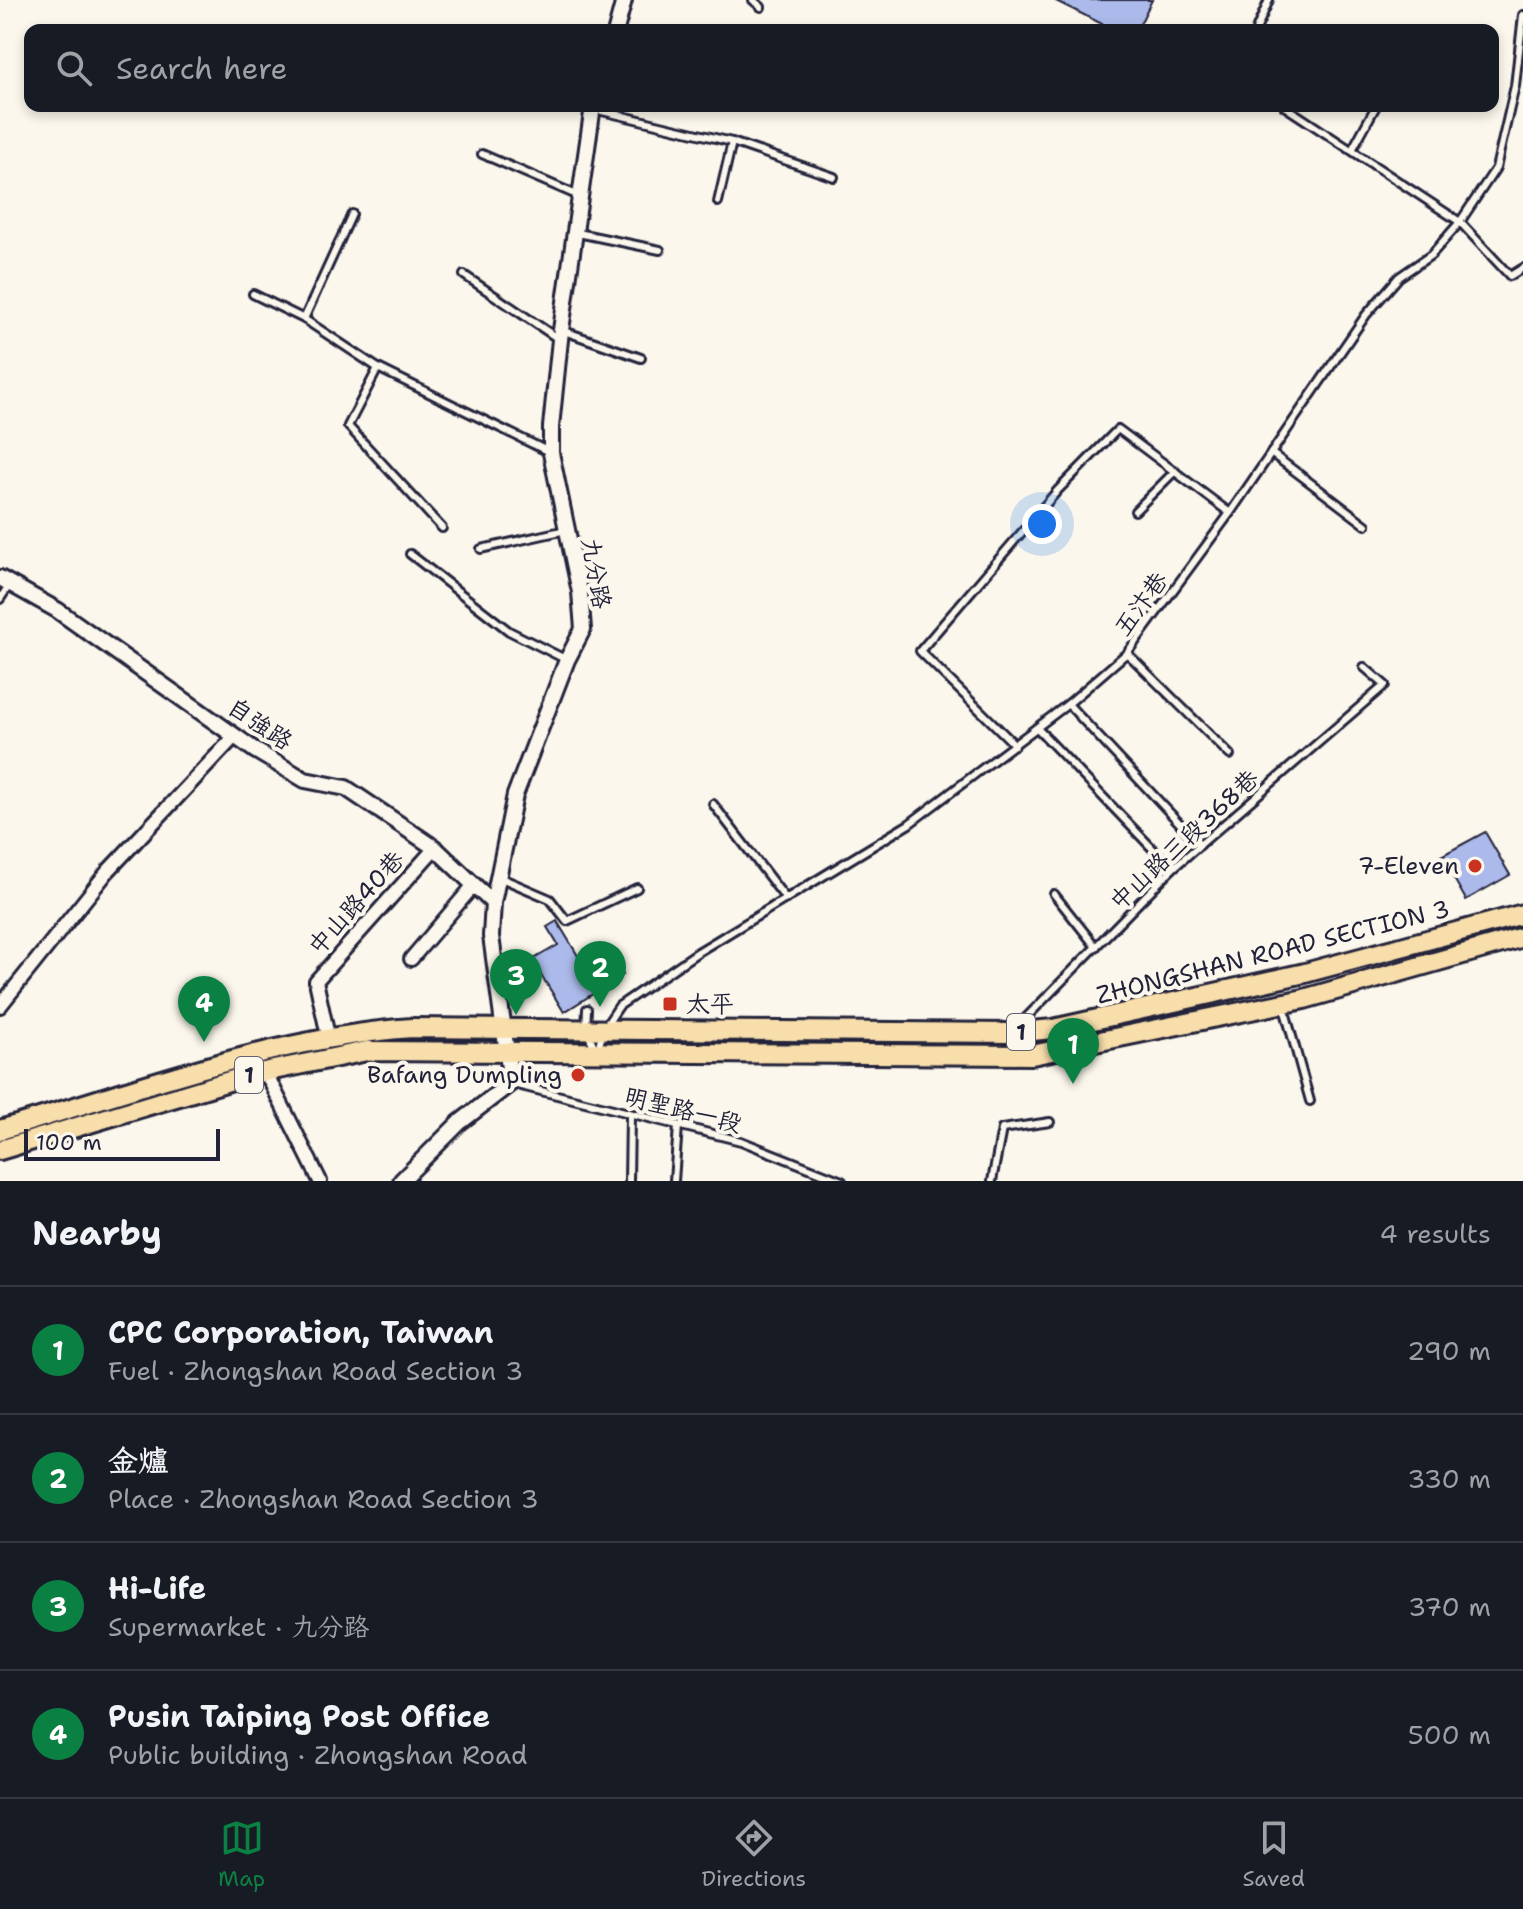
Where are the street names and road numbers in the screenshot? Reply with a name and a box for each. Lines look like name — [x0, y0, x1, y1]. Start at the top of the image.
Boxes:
street label: 九分路 — [574, 535, 618, 611]
street label: 五汴巷 — [1107, 565, 1175, 643]
street label: 自強路 — [221, 691, 299, 757]
street label: 中山路三段368巷 — [1103, 763, 1265, 917]
street label: 中山路40巷 — [301, 844, 411, 962]
street label: ZHONGSHAN ROAD SECTION 3 — [1093, 893, 1453, 1011]
road number: 1 — [1007, 1014, 1035, 1050]
road number: 1 — [235, 1057, 263, 1093]
street label: 明聖路一段 — [621, 1080, 745, 1140]

